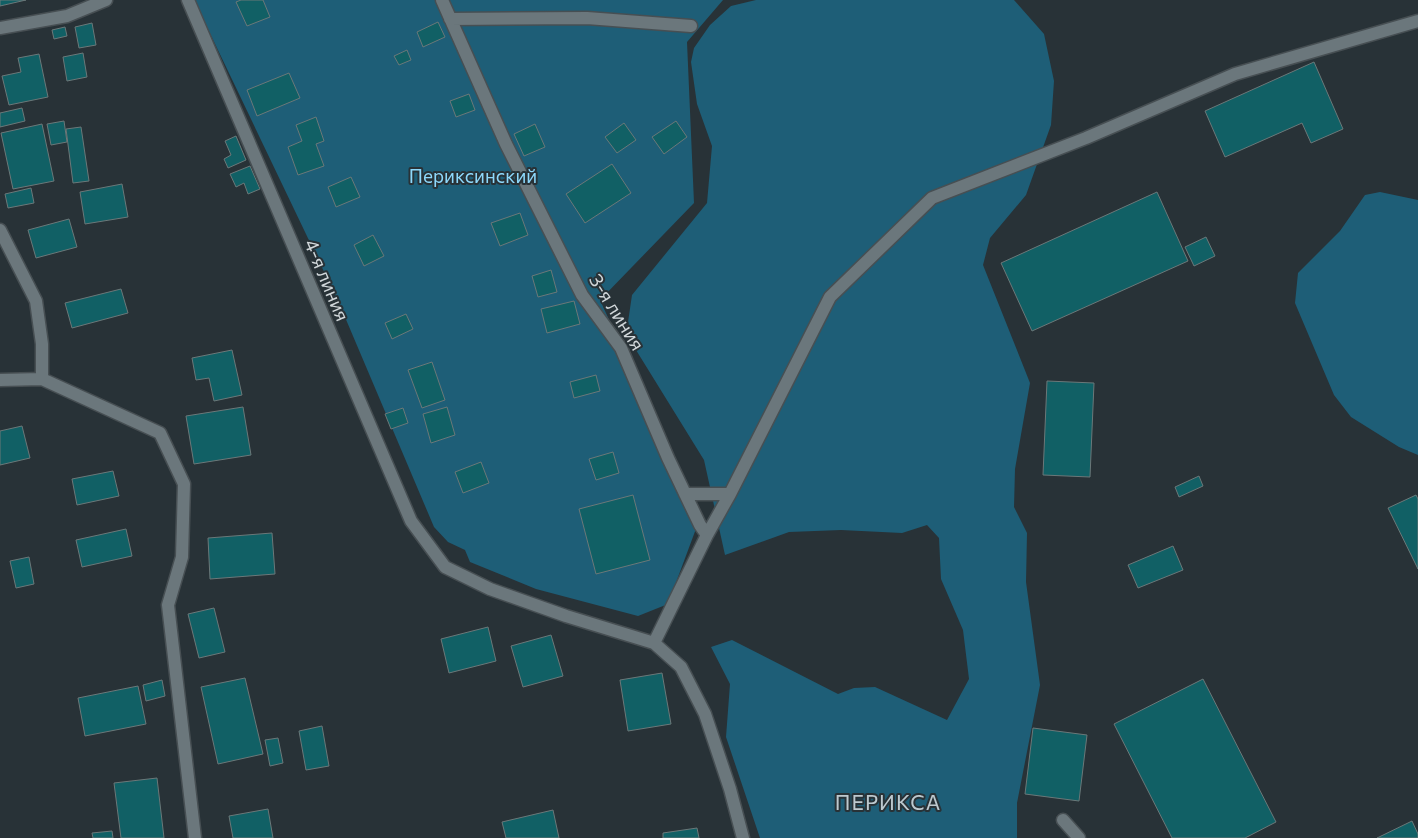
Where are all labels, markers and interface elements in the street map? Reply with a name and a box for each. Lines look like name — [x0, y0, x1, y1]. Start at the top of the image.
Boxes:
park label: Периксинский — [409, 164, 537, 187]
street label: 4-я линия — [300, 235, 355, 324]
street label: 3-я линия — [585, 269, 650, 354]
district label: ПЕРИКСА — [835, 789, 941, 814]

